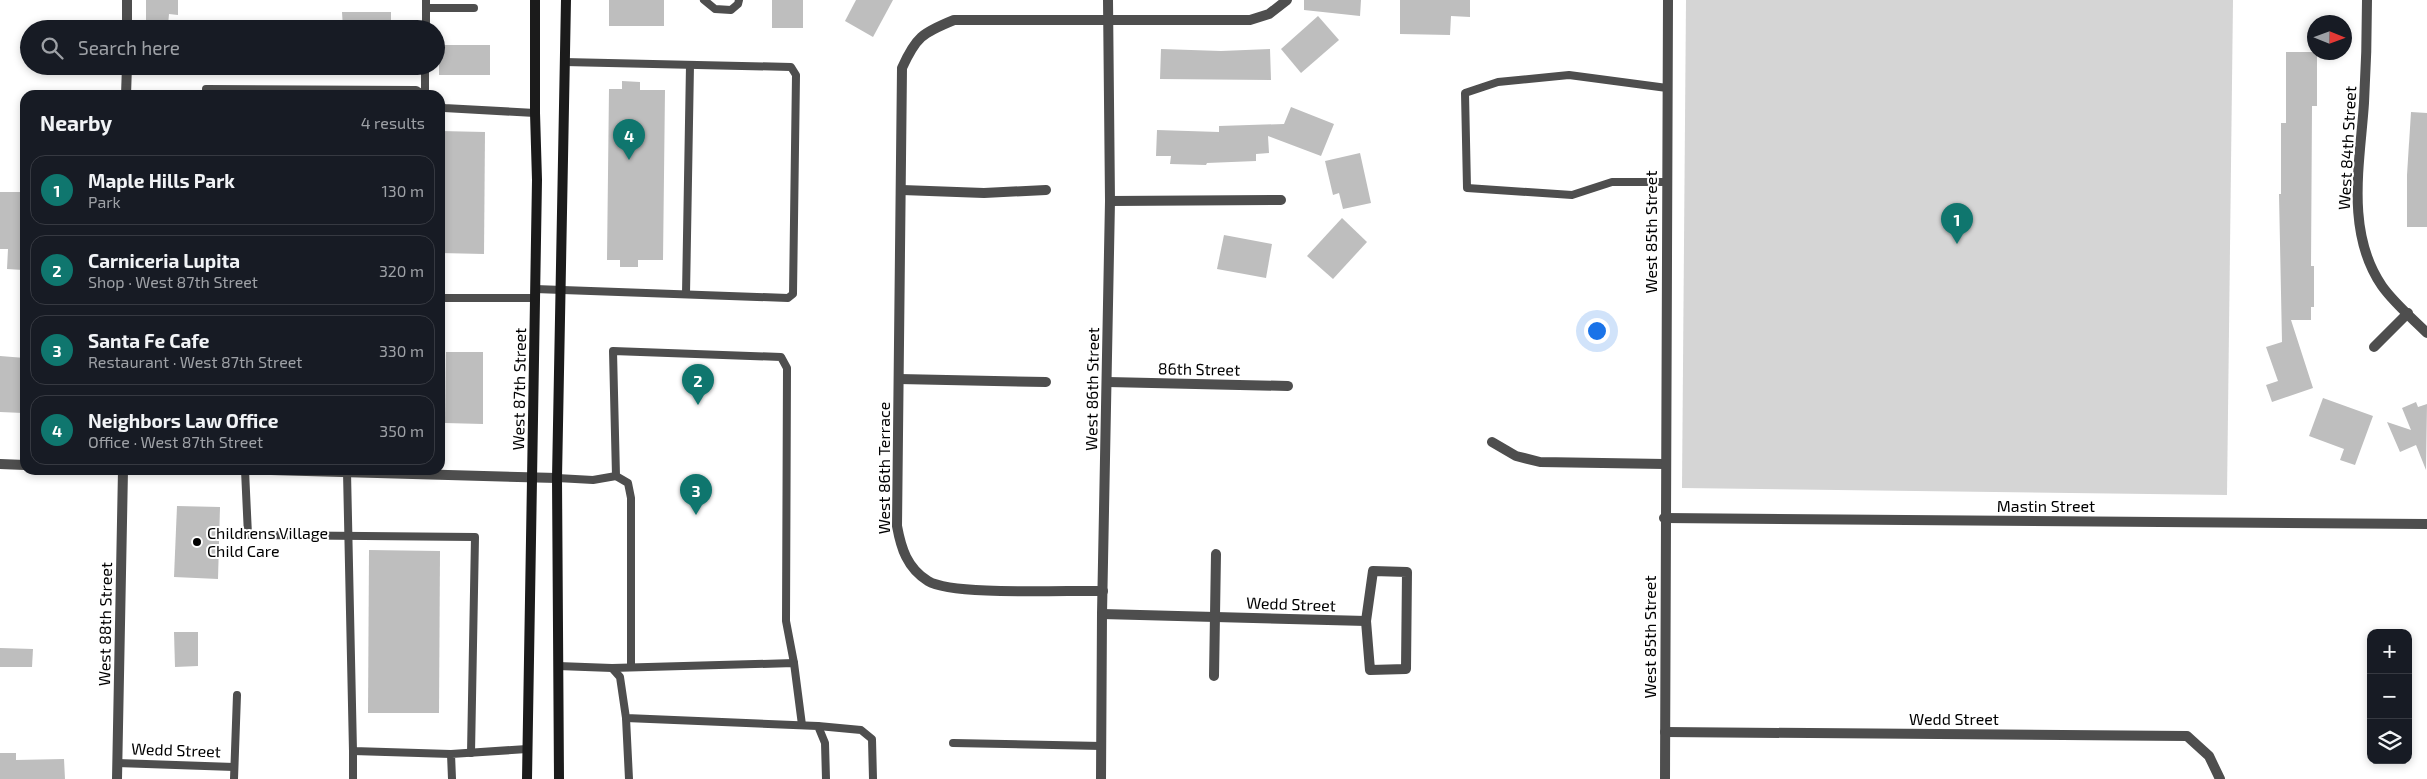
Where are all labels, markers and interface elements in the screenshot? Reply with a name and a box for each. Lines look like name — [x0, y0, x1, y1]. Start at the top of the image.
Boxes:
north arrow — [2307, 15, 2352, 60]
search box — [20, 20, 445, 75]
icon: search — [38, 34, 66, 62]
text: Search here — [78, 36, 180, 59]
street label: West 84th Street — [2334, 85, 2359, 211]
text: Nearby — [40, 110, 112, 135]
text: 4 results — [361, 113, 425, 132]
pin: 4 — [613, 119, 645, 160]
text: Maple Hills Park — [88, 169, 235, 192]
street label: West 85th Street — [1641, 171, 1660, 293]
text: 1 — [54, 181, 60, 200]
text: 130 m — [382, 181, 424, 200]
text: Park — [88, 192, 121, 211]
pin: 1 — [1941, 203, 1973, 244]
text: Carniceria Lupita — [88, 249, 240, 272]
text: 2 — [52, 261, 62, 280]
text: 320 m — [379, 261, 424, 280]
text: Shop · West 87th Street — [88, 272, 258, 291]
your location — [1584, 318, 1610, 344]
street label: West 86th Street — [1081, 327, 1102, 451]
street label: West 87th Street — [508, 328, 529, 450]
text: Santa Fe Cafe — [88, 329, 210, 352]
text: 3 — [52, 341, 62, 360]
text: 330 m — [379, 341, 424, 360]
text: Restaurant · West 87th Street — [88, 352, 302, 371]
street label: 86th Street — [1158, 358, 1240, 379]
pin: 2 — [682, 364, 714, 405]
street label: West 86th Terrace — [874, 402, 893, 534]
text: Neighbors Law Office — [88, 409, 278, 432]
text: 4 — [52, 421, 62, 440]
text: 350 m — [379, 421, 424, 440]
text: Office · West 87th Street — [88, 432, 263, 451]
pin: 3 — [680, 474, 712, 515]
street label: Mastin Street — [1997, 496, 2095, 515]
place label: Childrens Village Child Care — [207, 523, 328, 560]
marker: Childrens Village Child Care — [191, 536, 203, 548]
street label: West 88th Street — [94, 562, 115, 686]
street label: West 85th Street — [1640, 576, 1659, 698]
street label: Wedd Street — [1246, 592, 1336, 615]
map controls — [2367, 629, 2412, 764]
button: + — [2367, 629, 2412, 674]
button: − — [2367, 674, 2412, 719]
street label: Wedd Street — [1909, 709, 1999, 728]
button: layers — [2367, 719, 2412, 764]
street label: Wedd Street — [131, 738, 221, 761]

